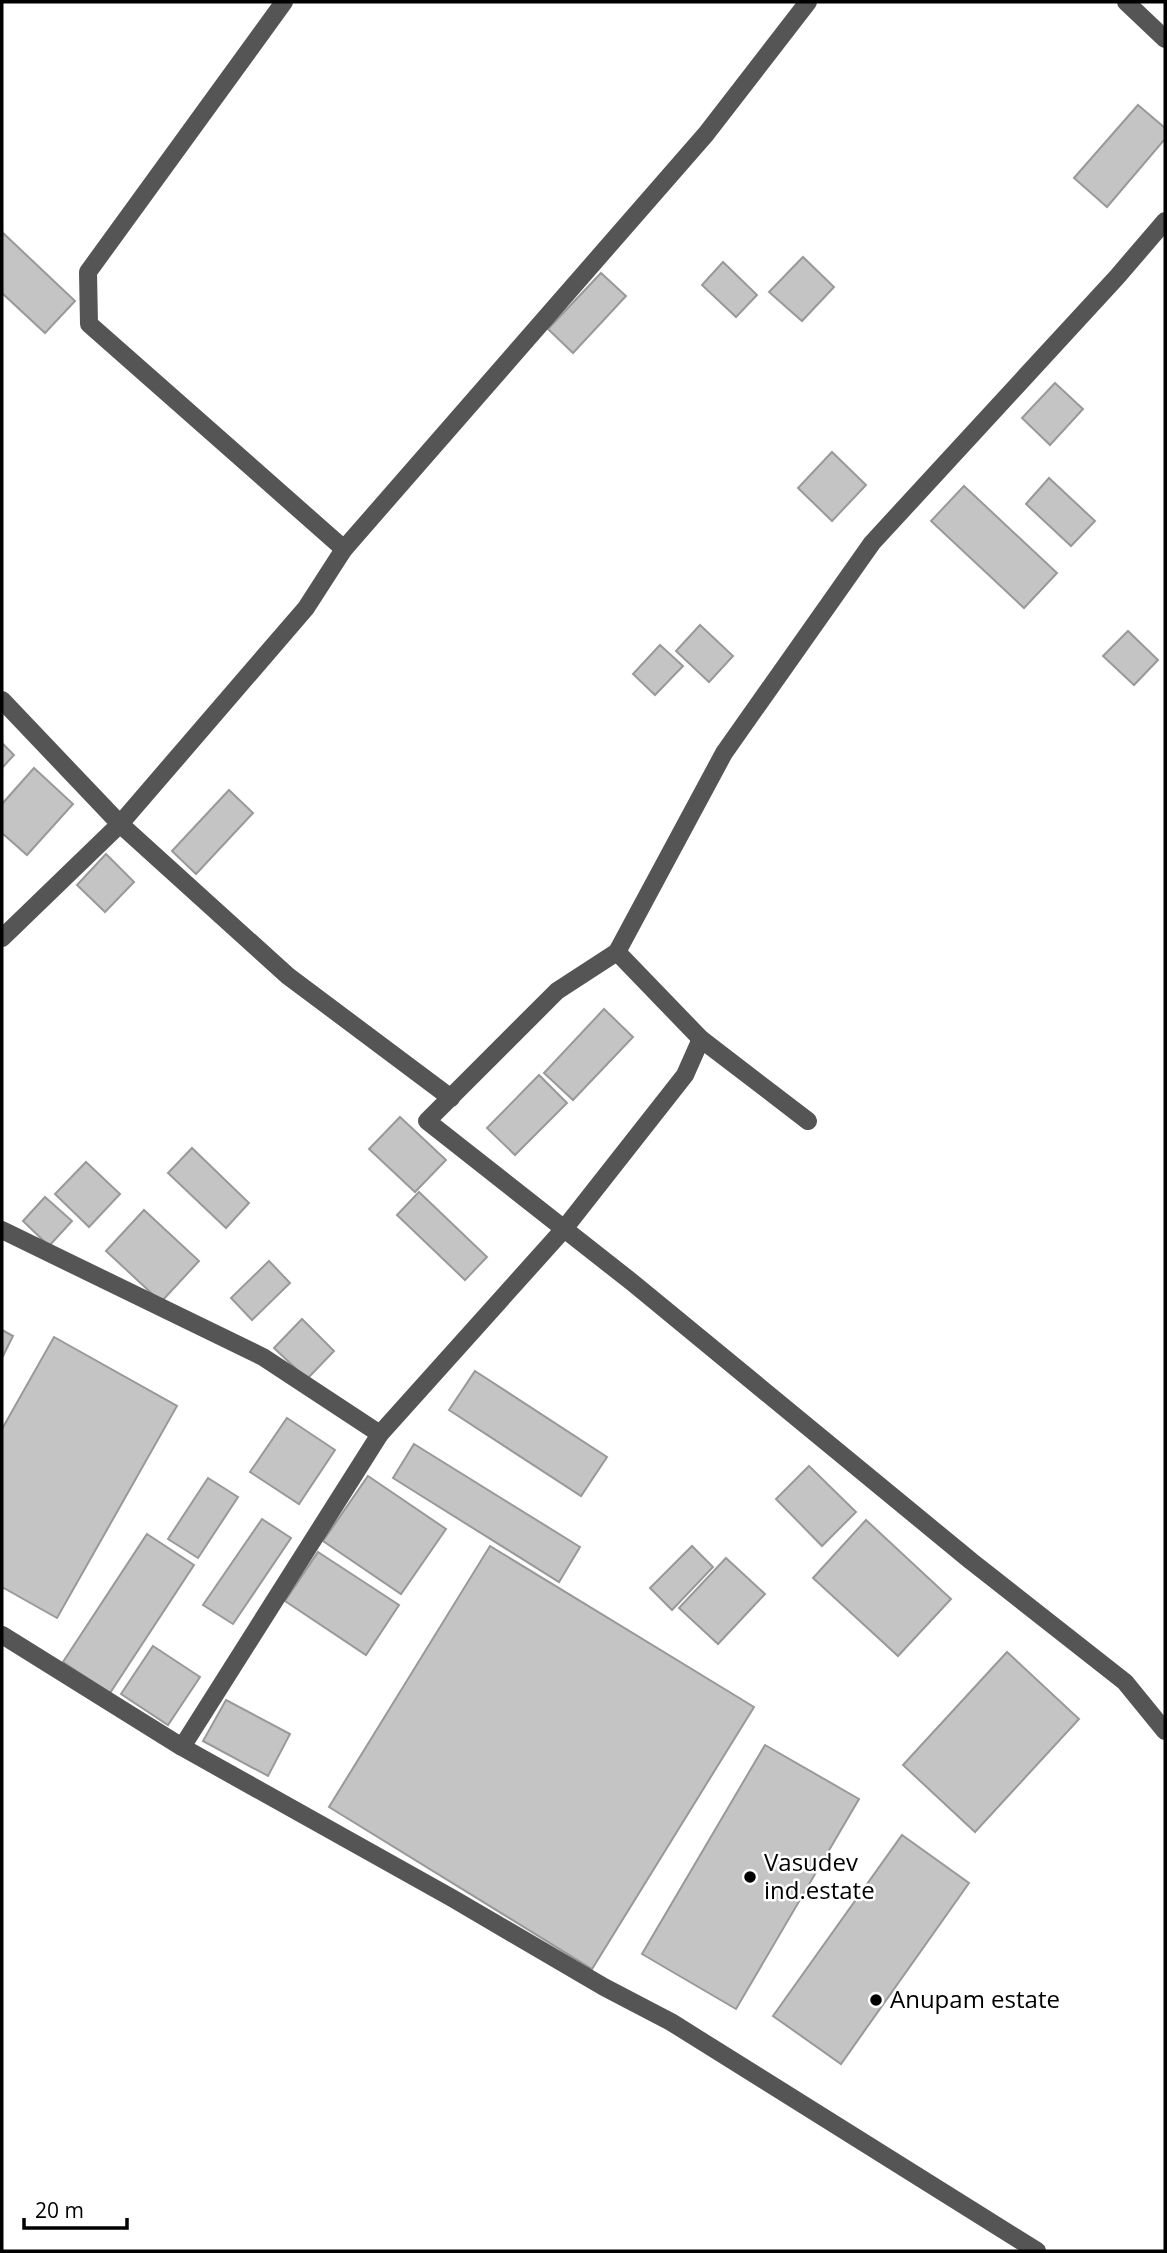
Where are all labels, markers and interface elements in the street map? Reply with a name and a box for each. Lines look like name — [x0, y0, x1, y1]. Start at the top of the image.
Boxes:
place label: Vasudev ind.estate — [764, 1845, 875, 1906]
marker: Vasudev ind.estate — [742, 1869, 758, 1885]
place label: Anupam estate — [890, 1982, 1060, 2015]
marker: Anupam estate — [868, 1992, 884, 2008]
scale bar — [24, 2186, 128, 2230]
text: 20 m — [35, 2196, 84, 2224]

